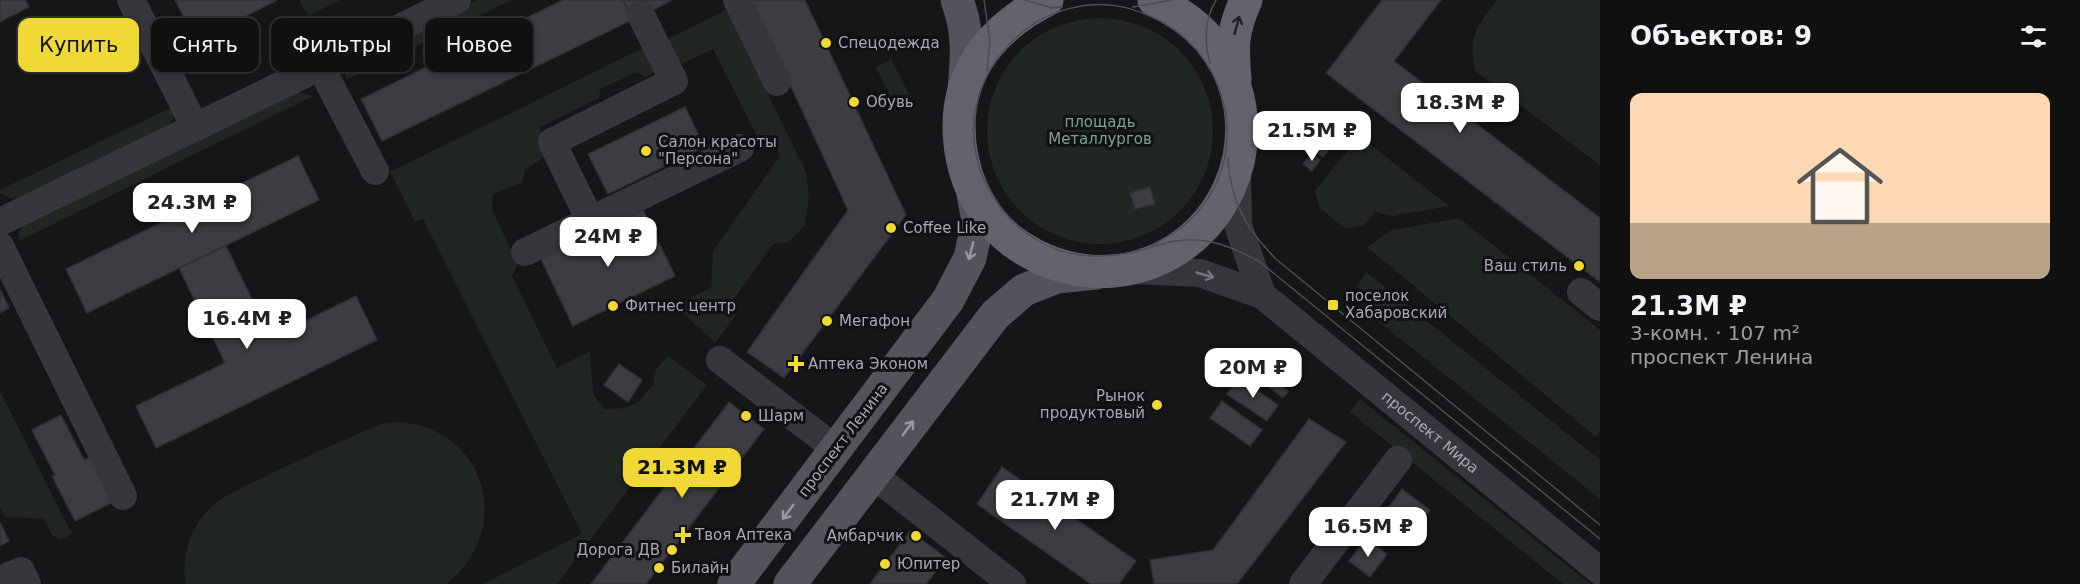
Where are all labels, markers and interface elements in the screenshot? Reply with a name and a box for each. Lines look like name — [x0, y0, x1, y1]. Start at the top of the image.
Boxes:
one-way arrow — [1232, 16, 1243, 35]
chip: Купить — [18, 18, 139, 72]
chip: Снять — [151, 18, 259, 72]
chip: Фильтры — [271, 18, 413, 72]
chip: Новое — [425, 18, 533, 72]
icon: filters — [2017, 20, 2050, 53]
text: Объектов: 9 — [1630, 21, 1812, 51]
place label: Спецодежда — [838, 34, 940, 52]
marker: Спецодежда — [819, 36, 833, 50]
pin: 18.3M ₽ — [1405, 83, 1515, 134]
text: 18.3M ₽ — [1415, 90, 1505, 114]
place label: Обувь — [866, 93, 914, 111]
marker: Обувь — [847, 95, 861, 109]
pin: 21.5M ₽ — [1257, 111, 1367, 162]
park label: площадь Металлургов — [1048, 113, 1152, 148]
text: 21.5M ₽ — [1267, 118, 1357, 142]
icon: home — [1786, 132, 1894, 240]
place label: Салон красоты "Персона" — [658, 133, 777, 168]
marker: Салон красоты "Персона" — [639, 144, 653, 158]
pin: 24.3M ₽ — [137, 183, 247, 234]
text: 24.3M ₽ — [147, 190, 237, 214]
pin: 24M ₽ — [566, 217, 650, 268]
place label: Coffee Like — [903, 219, 986, 237]
marker: Coffee Like — [884, 221, 898, 235]
text: 24M ₽ — [574, 224, 642, 248]
one-way arrow — [965, 241, 977, 260]
place label: Ваш стиль — [1484, 257, 1567, 275]
marker: Ваш стиль — [1572, 259, 1586, 273]
one-way arrow — [1195, 270, 1214, 282]
place label: поселок Хабаровский — [1345, 287, 1447, 322]
text: 21.3M ₽ — [1630, 291, 1747, 321]
place label: Фитнес центр — [625, 297, 736, 315]
marker: поселок Хабаровский — [1326, 298, 1340, 312]
pin: 16.4M ₽ — [192, 299, 302, 350]
marker: Фитнес центр — [606, 299, 620, 313]
text: 16.4M ₽ — [202, 306, 292, 330]
place label: Мегафон — [839, 312, 910, 330]
marker: Мегафон — [820, 314, 834, 328]
text: 3-комн. · 107 m² — [1630, 321, 1800, 345]
text: проспект Ленина — [1630, 345, 1813, 369]
pin: 20M ₽ — [1211, 348, 1295, 399]
place label: Аптека Эконом — [808, 355, 928, 373]
text: 20M ₽ — [1219, 355, 1287, 379]
marker: Аптека Эконом — [789, 357, 803, 371]
street label: проспект Ленина — [794, 380, 892, 500]
place label: Рынок продуктовый — [1040, 387, 1145, 422]
street label: проспект Мира — [1378, 387, 1482, 477]
marker: Рынок продуктовый — [1150, 398, 1164, 412]
place label: Шарм — [758, 407, 804, 425]
marker: Шарм — [739, 409, 753, 423]
one-way arrow — [901, 420, 914, 436]
pin: 21.3M ₽ — [627, 448, 737, 499]
text: 21.3M ₽ — [637, 455, 727, 479]
pin: 21.7M ₽ — [1000, 480, 1110, 531]
text: 21.7M ₽ — [1010, 487, 1100, 511]
one-way arrow — [782, 504, 795, 520]
pin: 16.5M ₽ — [1313, 507, 1423, 558]
text: 16.5M ₽ — [1323, 514, 1413, 538]
place label: Твоя Аптека — [694, 526, 792, 544]
place label: Амбарчик — [827, 527, 904, 545]
marker: Твоя Аптека — [676, 528, 690, 542]
marker: Амбарчик — [909, 529, 923, 543]
place label: Дорога ДВ — [577, 541, 660, 559]
marker: Дорога ДВ — [665, 543, 679, 557]
place label: Юпитер — [897, 555, 960, 573]
marker: Юпитер — [878, 557, 892, 571]
place label: Билайн — [671, 559, 729, 577]
marker: Билайн — [652, 561, 666, 575]

